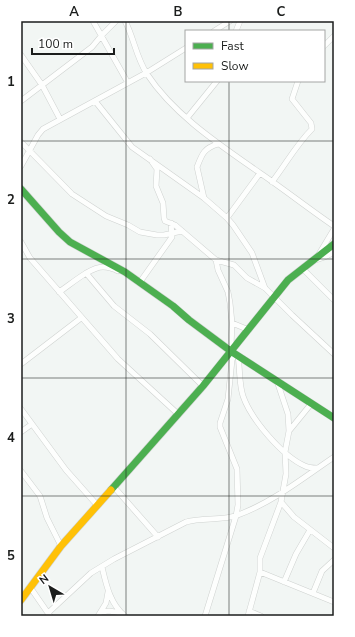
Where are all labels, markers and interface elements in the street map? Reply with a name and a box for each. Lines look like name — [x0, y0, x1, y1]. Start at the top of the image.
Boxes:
text: A — [69, 3, 79, 21]
text: B — [174, 3, 183, 21]
text: C — [277, 3, 286, 21]
scale bar — [32, 30, 114, 56]
legend — [185, 30, 325, 82]
text: 100 m — [38, 36, 73, 52]
text: Fast — [221, 38, 244, 54]
text: Slow — [221, 58, 249, 74]
text: 1 — [7, 73, 15, 91]
text: 2 — [7, 191, 15, 209]
text: 3 — [7, 310, 15, 328]
text: 4 — [7, 429, 15, 447]
text: 5 — [7, 547, 15, 565]
north arrow — [30, 567, 70, 607]
text: N — [36, 571, 52, 588]

